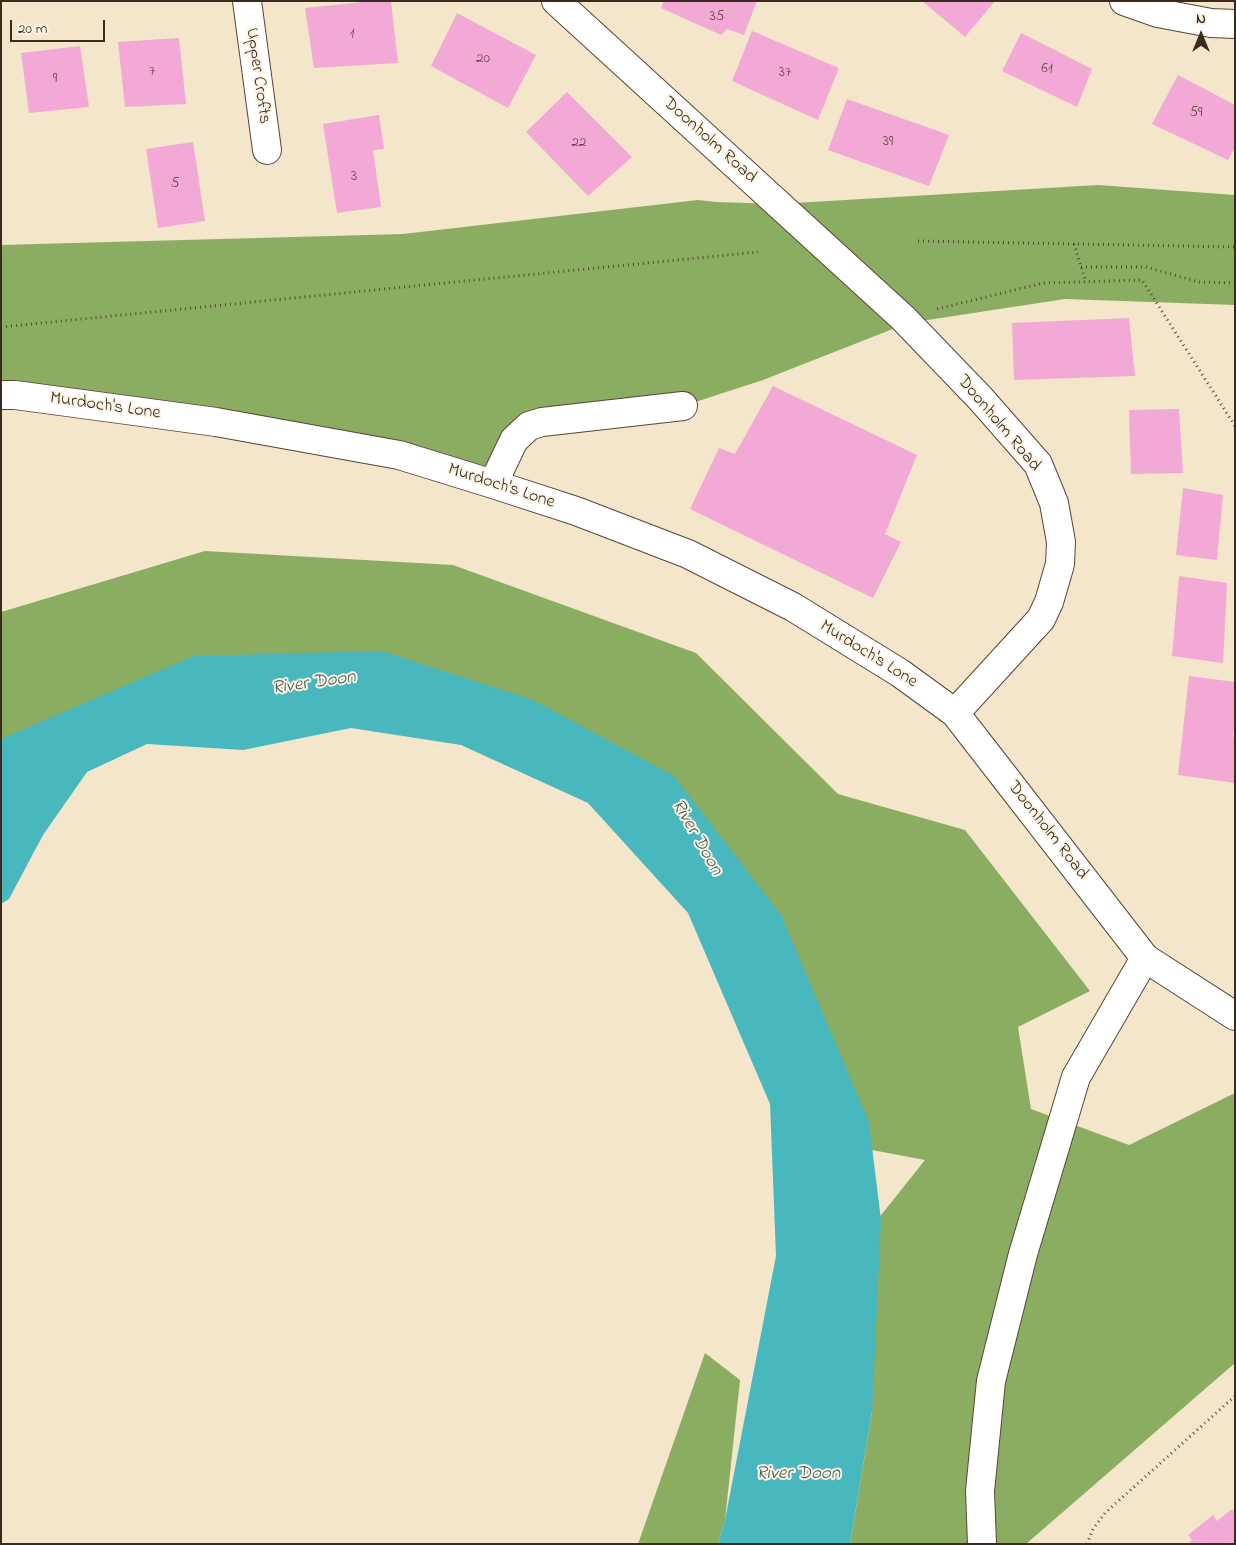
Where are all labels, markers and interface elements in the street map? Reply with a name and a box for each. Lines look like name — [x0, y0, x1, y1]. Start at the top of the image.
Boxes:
house number: 35 — [710, 9, 724, 27]
text: N — [1196, 9, 1206, 30]
scale bar — [12, 10, 108, 42]
north arrow — [1176, 10, 1226, 60]
text: 20 m — [18, 18, 47, 40]
house number: 1 — [350, 26, 354, 44]
street label: Upper Crofts — [240, 27, 274, 125]
house number: 20 — [476, 51, 490, 69]
house number: 61 — [1041, 61, 1053, 79]
house number: 7 — [149, 64, 155, 82]
house number: 37 — [779, 65, 791, 83]
house number: 9 — [53, 71, 57, 89]
street label: Doonholm Road — [658, 93, 760, 189]
house number: 59 — [1189, 105, 1203, 123]
house number: 39 — [883, 134, 893, 152]
house number: 22 — [572, 135, 586, 153]
house number: 3 — [351, 169, 357, 187]
house number: 5 — [171, 176, 179, 194]
street label: Doonholm Road — [952, 372, 1044, 476]
street label: Murdoch's Lone — [48, 389, 162, 425]
street label: Murdoch's Lone — [445, 460, 557, 514]
street label: Murdoch's Lone — [815, 616, 921, 694]
water label: River Doon — [271, 667, 357, 701]
street label: Doonholm Road — [1002, 778, 1092, 884]
water label: River Doon — [665, 796, 727, 880]
water label: River Doon — [756, 1464, 840, 1486]

